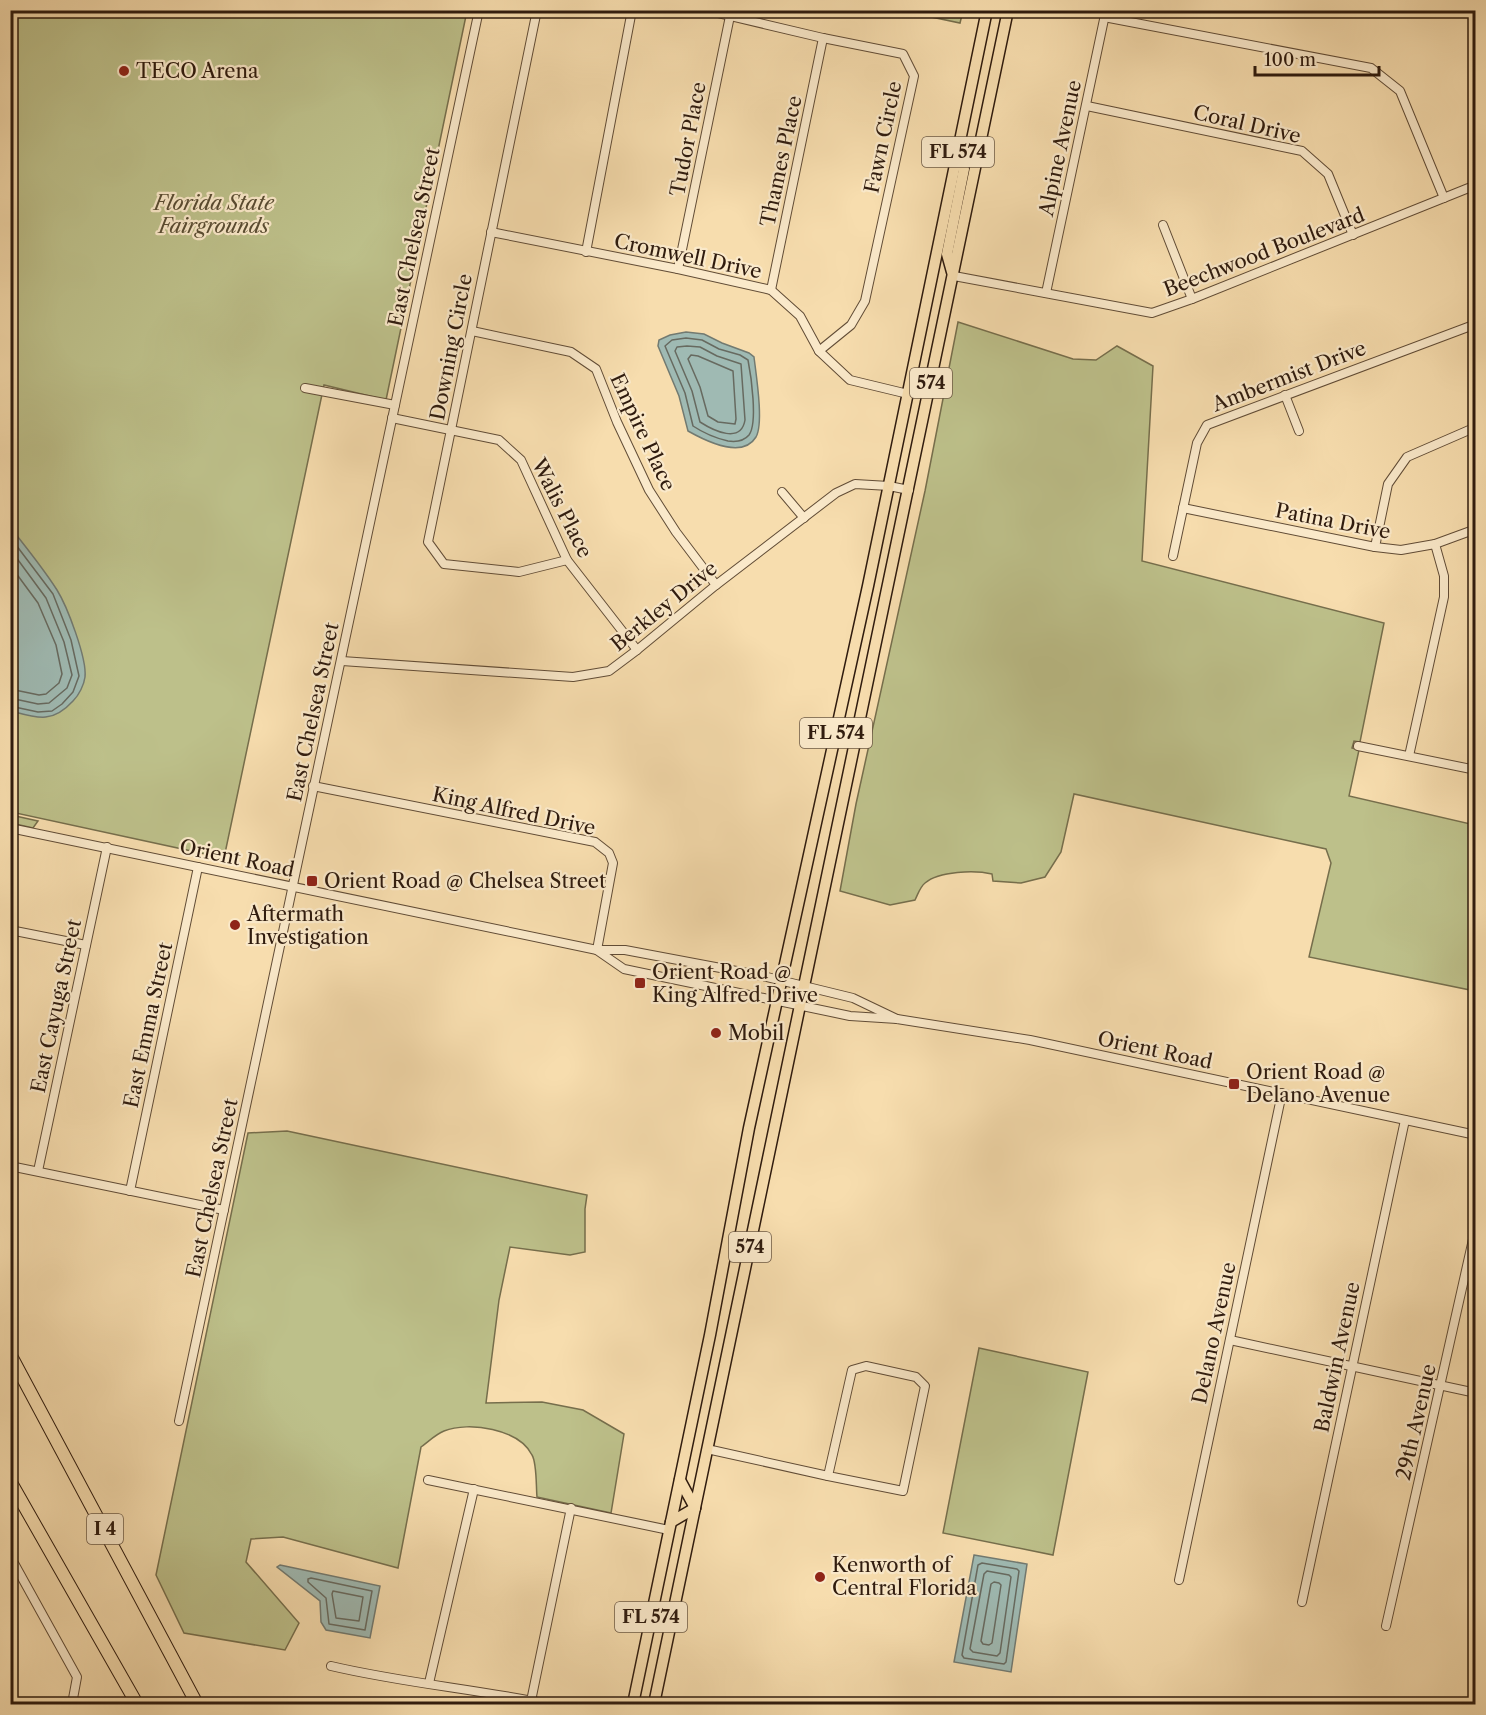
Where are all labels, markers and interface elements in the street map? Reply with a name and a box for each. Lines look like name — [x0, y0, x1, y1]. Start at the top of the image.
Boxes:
scale bar — [1255, 39, 1380, 77]
text: 100 m — [1264, 49, 1316, 71]
place label: TECO Arena — [136, 59, 259, 83]
marker: TECO Arena — [117, 64, 131, 78]
street label: Alpine Avenue — [1034, 78, 1086, 219]
street label: Fawn Circle — [859, 79, 907, 195]
street label: Tudor Place — [665, 80, 711, 198]
street label: Thames Place — [755, 93, 807, 229]
street label: Coral Drive — [1191, 100, 1303, 148]
road number: FL 574 — [922, 137, 994, 167]
street label: East Chelsea Street — [383, 145, 445, 329]
park label: Florida State Fairgrounds — [152, 191, 275, 238]
street label: Beechwood Boulevard — [1160, 203, 1368, 301]
street label: Cromwell Drive — [612, 229, 764, 283]
street label: Downing Circle — [425, 272, 477, 422]
street label: Ambermist Drive — [1208, 336, 1369, 417]
road number: 574 — [910, 368, 952, 398]
street label: Empire Place — [605, 369, 681, 495]
street label: Walis Place — [526, 453, 597, 562]
street label: Patina Drive — [1273, 498, 1393, 544]
street label: Berkley Drive — [606, 556, 722, 656]
street label: East Chelsea Street — [282, 620, 344, 804]
road number: FL 574 — [800, 718, 872, 748]
street label: King Alfred Drive — [430, 782, 598, 840]
street label: Orient Road — [177, 834, 297, 882]
place label: Orient Road @ Chelsea Street — [324, 869, 606, 893]
marker: Orient Road @ Chelsea Street — [305, 874, 319, 888]
place label: Aftermath Investigation — [246, 902, 369, 949]
street label: East Cayuga Street — [26, 917, 86, 1095]
marker: Aftermath Investigation — [228, 918, 242, 932]
street label: East Emma Street — [119, 940, 177, 1110]
place label: Orient Road @ King Alfred Drive — [652, 960, 818, 1007]
marker: Orient Road @ King Alfred Drive — [633, 976, 647, 990]
place label: Mobil — [728, 1021, 784, 1045]
marker: Mobil — [709, 1026, 723, 1040]
street label: Orient Road — [1095, 1026, 1215, 1074]
place label: Orient Road @ Delano Avenue — [1246, 1060, 1390, 1107]
marker: Orient Road @ Delano Avenue — [1227, 1077, 1241, 1091]
street label: East Chelsea Street — [181, 1096, 243, 1280]
road number: 574 — [729, 1232, 771, 1262]
street label: Delano Avenue — [1187, 1260, 1241, 1406]
street label: Baldwin Avenue — [1309, 1280, 1365, 1434]
street label: 29th Avenue — [1391, 1362, 1441, 1482]
road number: I 4 — [87, 1514, 123, 1544]
place label: Kenworth of Central Florida — [832, 1553, 977, 1600]
marker: Kenworth of Central Florida — [813, 1570, 827, 1584]
road number: FL 574 — [615, 1602, 687, 1632]

